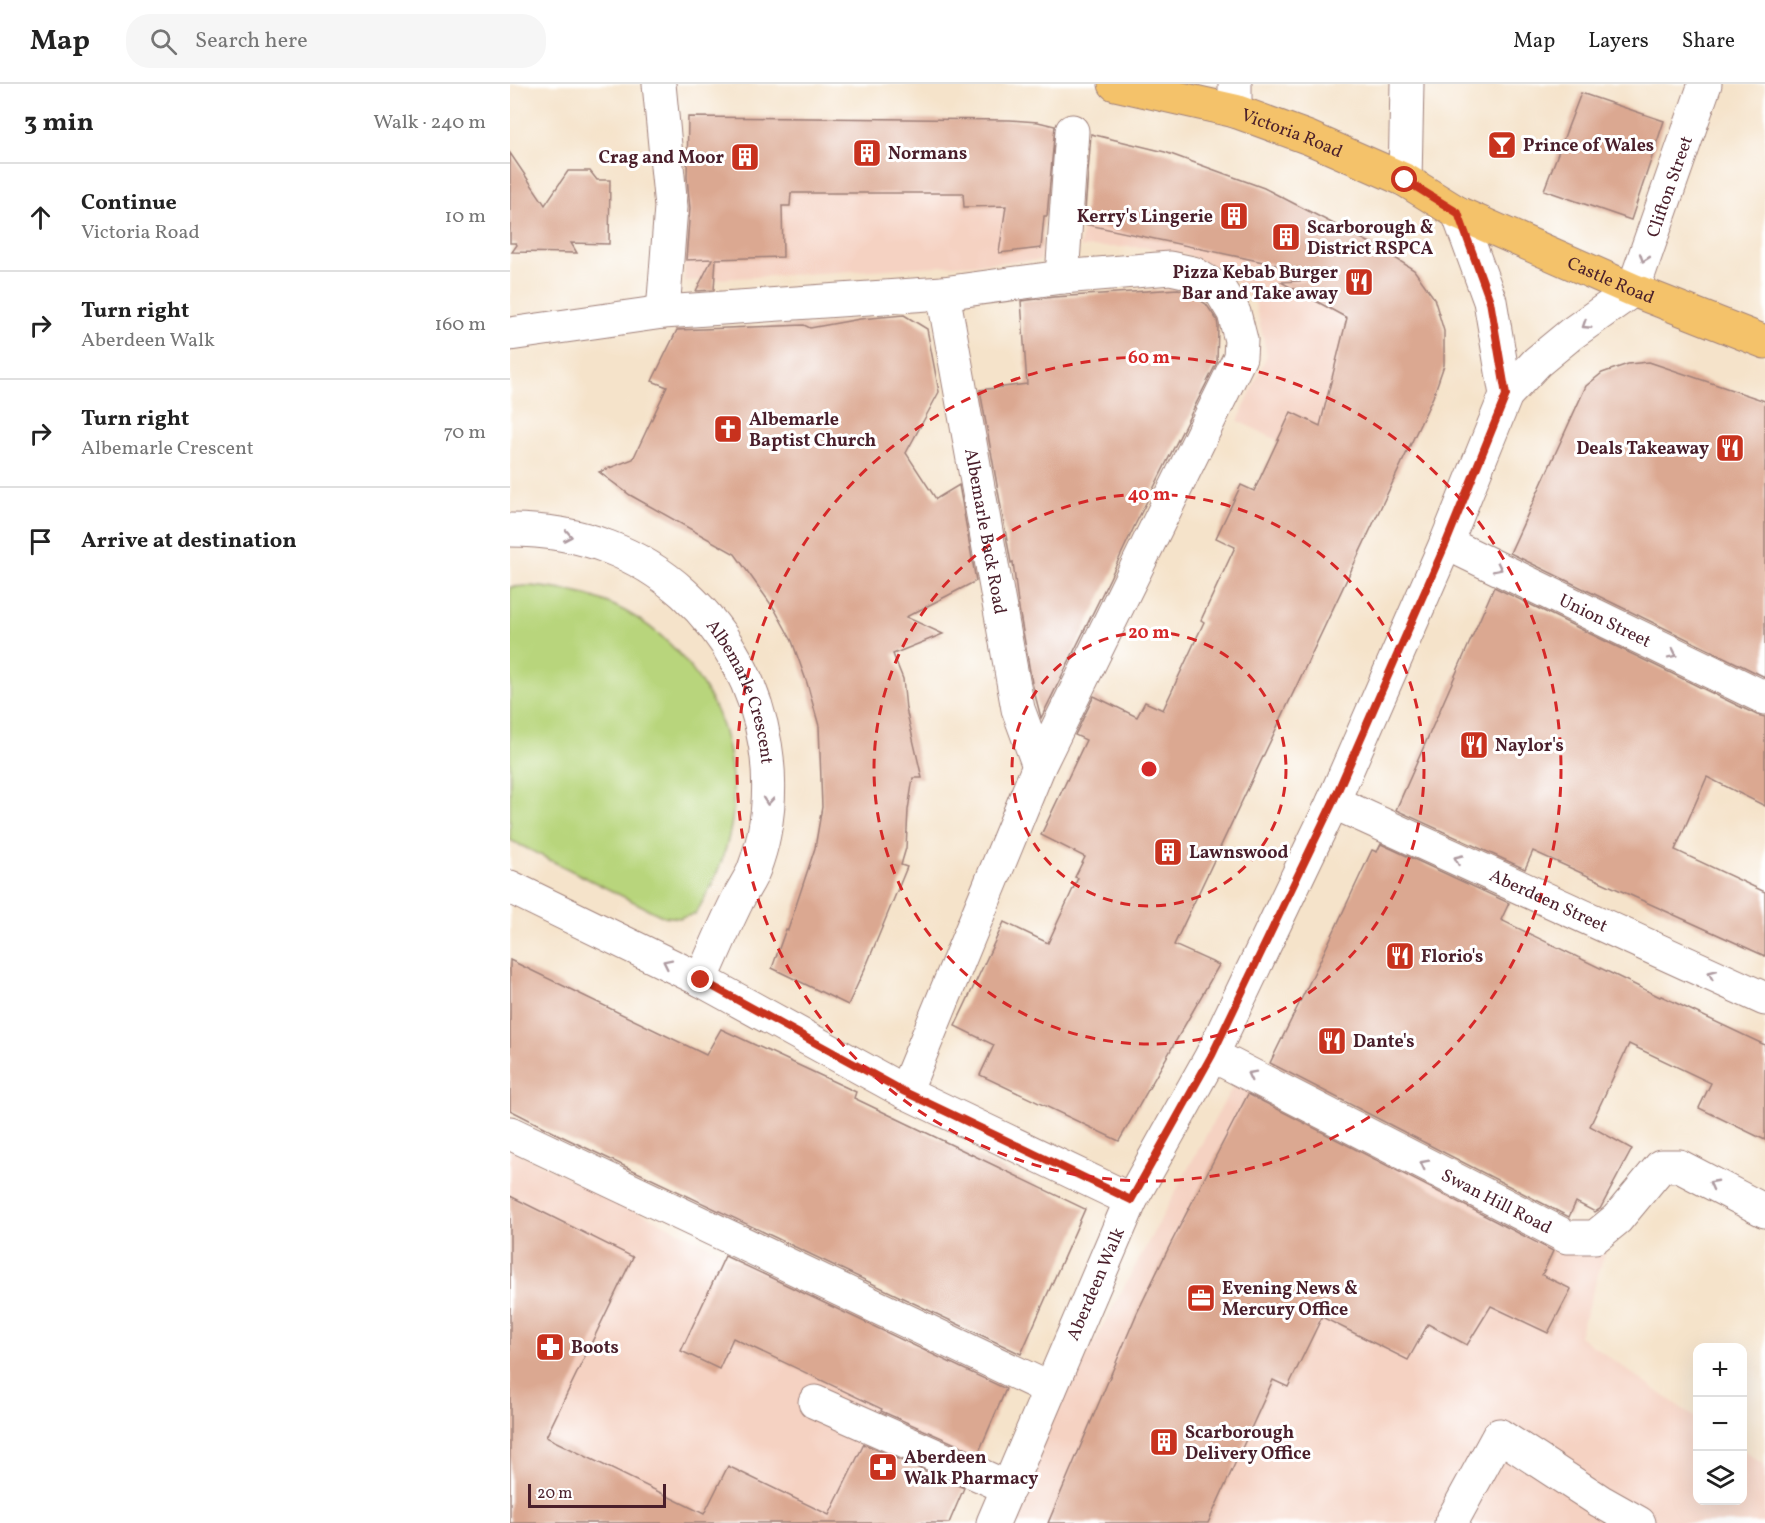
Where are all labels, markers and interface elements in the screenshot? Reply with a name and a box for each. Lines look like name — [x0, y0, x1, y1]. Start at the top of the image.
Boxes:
search box — [126, 14, 546, 68]
text: Map — [30, 22, 90, 61]
icon: search — [147, 25, 180, 58]
text: Search here — [195, 26, 308, 57]
text: Map — [1513, 27, 1555, 56]
text: Layers — [1588, 27, 1649, 56]
text: Share — [1682, 27, 1735, 56]
street label: Victoria Road — [1237, 103, 1346, 165]
text: 3 min — [24, 105, 94, 141]
text: Walk · 240 m — [373, 109, 486, 137]
bar icon: Prince of Wales — [1486, 129, 1518, 161]
street label: Clifton Street — [1641, 133, 1700, 241]
place label: Prince of Wales — [1523, 134, 1654, 159]
building icon: Normans — [851, 137, 883, 169]
building icon: Crag and Moor — [729, 141, 761, 173]
place label: Normans — [888, 142, 967, 167]
place label: Crag and Moor — [598, 146, 724, 171]
route start — [1391, 166, 1417, 192]
text: Continue — [81, 188, 177, 219]
building icon: Kerry's Lingerie — [1218, 200, 1250, 232]
icon: ahead — [24, 201, 57, 234]
text: 10 m — [445, 203, 486, 231]
place label: Kerry's Lingerie — [1077, 205, 1213, 230]
place label: Scarborough & District RSPCA — [1307, 216, 1434, 262]
text: Victoria Road — [81, 219, 200, 247]
building icon: Scarborough & District RSPCA — [1270, 221, 1302, 253]
street label: Castle Road — [1563, 251, 1658, 311]
one-way arrow — [1639, 252, 1652, 263]
place label: Pizza Kebab Burger Bar and Take away — [1173, 261, 1338, 307]
restaurant icon: Pizza Kebab Burger Bar and Take away — [1343, 266, 1375, 298]
text: Turn right — [81, 296, 189, 327]
icon: right — [24, 309, 57, 342]
text: 160 m — [434, 311, 486, 339]
one-way arrow — [1581, 317, 1592, 328]
text: Aberdeen Walk — [81, 327, 215, 355]
text: 60 m — [1128, 346, 1170, 371]
text: Turn right — [81, 404, 189, 435]
place label: Albemarle Baptist Church — [749, 408, 877, 454]
church icon: Albemarle Baptist Church — [712, 413, 744, 445]
icon: right — [24, 417, 57, 450]
text: 70 m — [443, 419, 486, 447]
restaurant icon: Deals Takeaway — [1714, 432, 1746, 464]
text: Albemarle Crescent — [81, 435, 254, 463]
place label: Deals Takeaway — [1576, 437, 1709, 462]
street label: Albemarle Back Road — [957, 446, 1012, 616]
text: 40 m — [1128, 483, 1170, 508]
icon: arrive — [24, 525, 57, 558]
text: Arrive at destination — [81, 526, 297, 557]
one-way arrow — [563, 529, 573, 542]
one-way arrow — [1492, 561, 1503, 573]
street label: Union Street — [1554, 589, 1655, 655]
street label: Albemarle Crescent — [699, 615, 779, 765]
text: 20 m — [1128, 621, 1170, 646]
one-way arrow — [1667, 646, 1678, 658]
restaurant icon: Naylor's — [1458, 729, 1490, 761]
place label: Naylor's — [1495, 734, 1564, 759]
centre of rings — [1139, 759, 1159, 779]
one-way arrow — [761, 796, 774, 805]
building icon: Lawnswood — [1152, 836, 1184, 868]
place label: Lawnswood — [1189, 841, 1288, 866]
one-way arrow — [1453, 854, 1464, 866]
street label: Aberdeen Street — [1485, 864, 1611, 940]
restaurant icon: Florio's — [1384, 940, 1416, 972]
place label: Florio's — [1421, 945, 1483, 970]
one-way arrow — [663, 959, 674, 971]
route end — [687, 966, 713, 992]
one-way arrow — [1707, 970, 1718, 982]
restaurant icon: Dante's — [1316, 1025, 1348, 1057]
place label: Dante's — [1353, 1030, 1415, 1055]
one-way arrow — [1246, 1071, 1257, 1083]
one-way arrow — [1420, 1160, 1431, 1171]
street label: Swan Hill Road — [1436, 1164, 1556, 1241]
one-way arrow — [1709, 1180, 1720, 1191]
street label: Aberdeen Walk — [1061, 1224, 1132, 1345]
place label: Evening News & Mercury Office — [1222, 1277, 1358, 1323]
office icon: Evening News & Mercury Office — [1185, 1282, 1217, 1314]
pharmacy icon: Boots — [534, 1331, 566, 1363]
place label: Boots — [571, 1336, 619, 1361]
map controls — [1693, 1343, 1747, 1505]
button: + — [1693, 1343, 1747, 1397]
button: − — [1693, 1397, 1747, 1451]
place label: Scarborough Delivery Office — [1185, 1421, 1311, 1467]
building icon: Scarborough Delivery Office — [1148, 1426, 1180, 1458]
place label: Aberdeen Walk Pharmacy — [904, 1446, 1038, 1492]
pharmacy icon: Aberdeen Walk Pharmacy — [867, 1451, 899, 1483]
button: layers — [1693, 1451, 1747, 1505]
scale bar — [528, 1481, 666, 1508]
text: 20 m — [537, 1483, 572, 1505]

